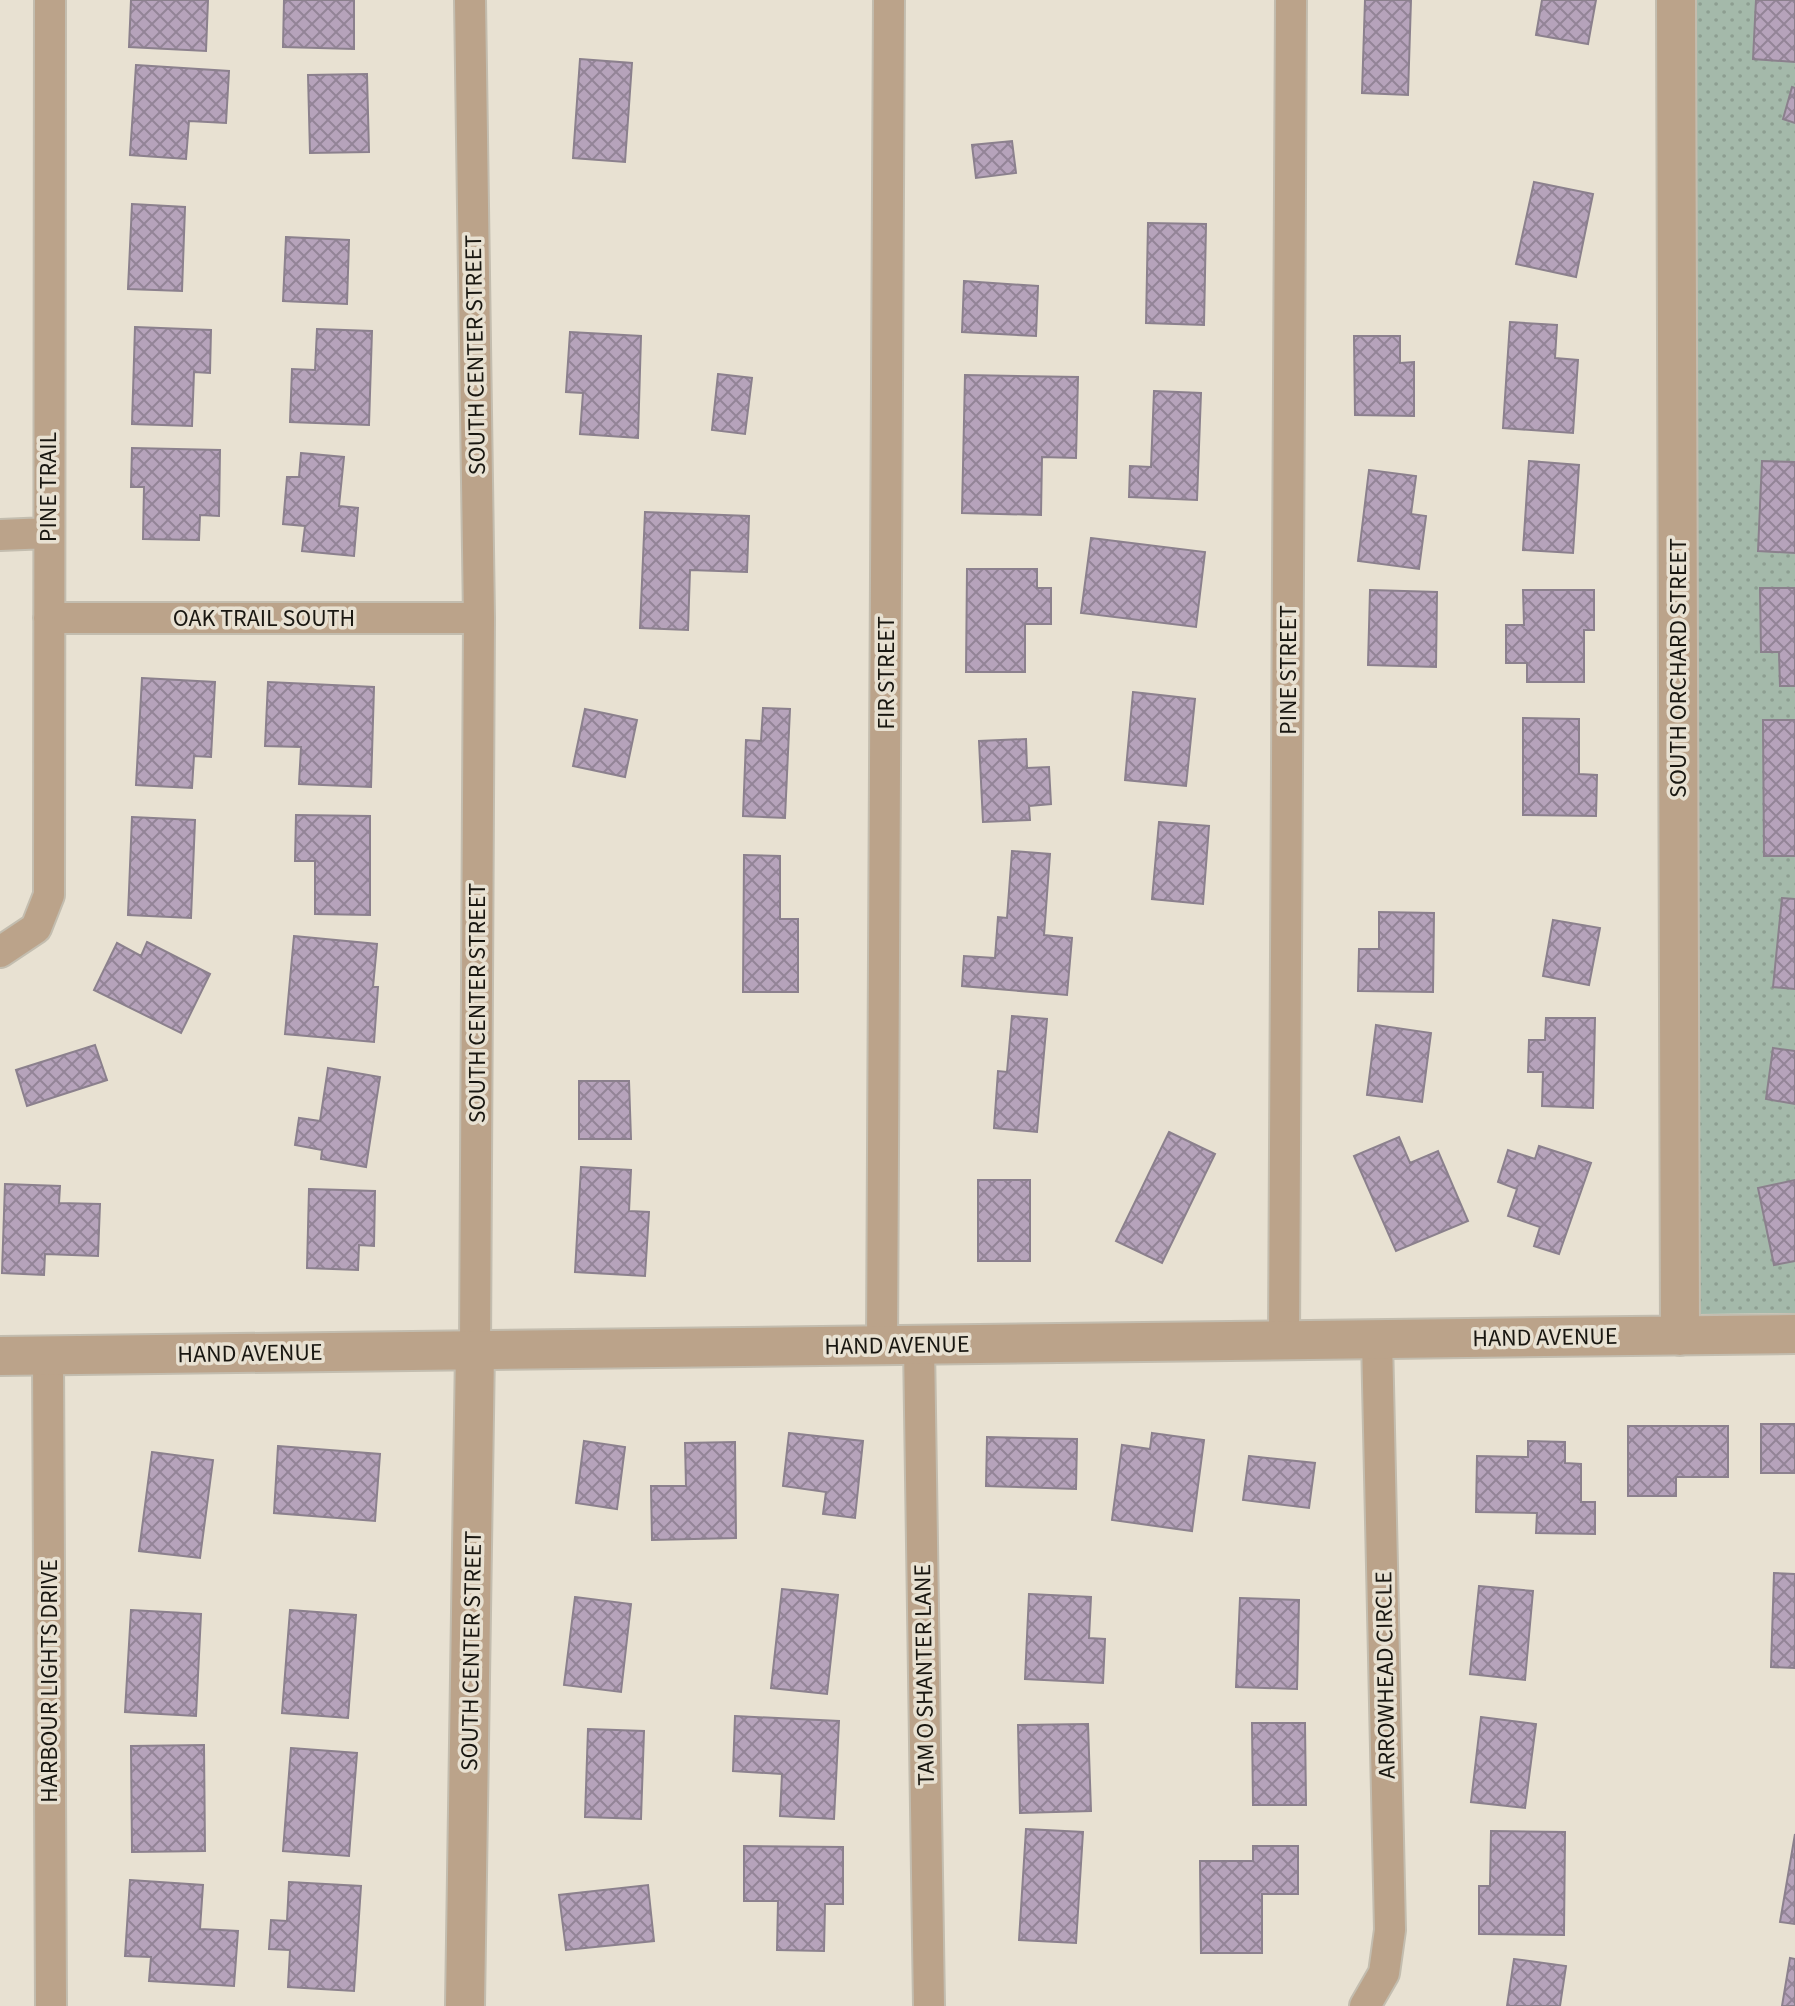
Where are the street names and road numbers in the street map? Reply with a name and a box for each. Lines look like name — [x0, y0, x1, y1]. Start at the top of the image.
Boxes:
street label: SOUTH CENTER STREET — [456, 234, 495, 475]
street label: PINE TRAIL — [31, 432, 66, 542]
street label: SOUTH ORCHARD STREET — [1661, 538, 1696, 798]
street label: OAK TRAIL SOUTH — [173, 601, 355, 636]
street label: PINE STREET — [1271, 605, 1306, 735]
street label: FIR STREET — [869, 616, 904, 730]
street label: SOUTH CENTER STREET — [460, 883, 495, 1123]
street label: HAND AVENUE — [1472, 1319, 1618, 1356]
street label: HAND AVENUE — [824, 1327, 970, 1364]
street label: HAND AVENUE — [177, 1335, 323, 1372]
street label: SOUTH CENTER STREET — [452, 1530, 491, 1772]
street label: HARBOUR LIGHTS DRIVE — [32, 1559, 67, 1803]
street label: TAM O SHANTER LANE — [905, 1564, 944, 1786]
street label: ARROWHEAD CIRCLE — [1366, 1571, 1405, 1779]

